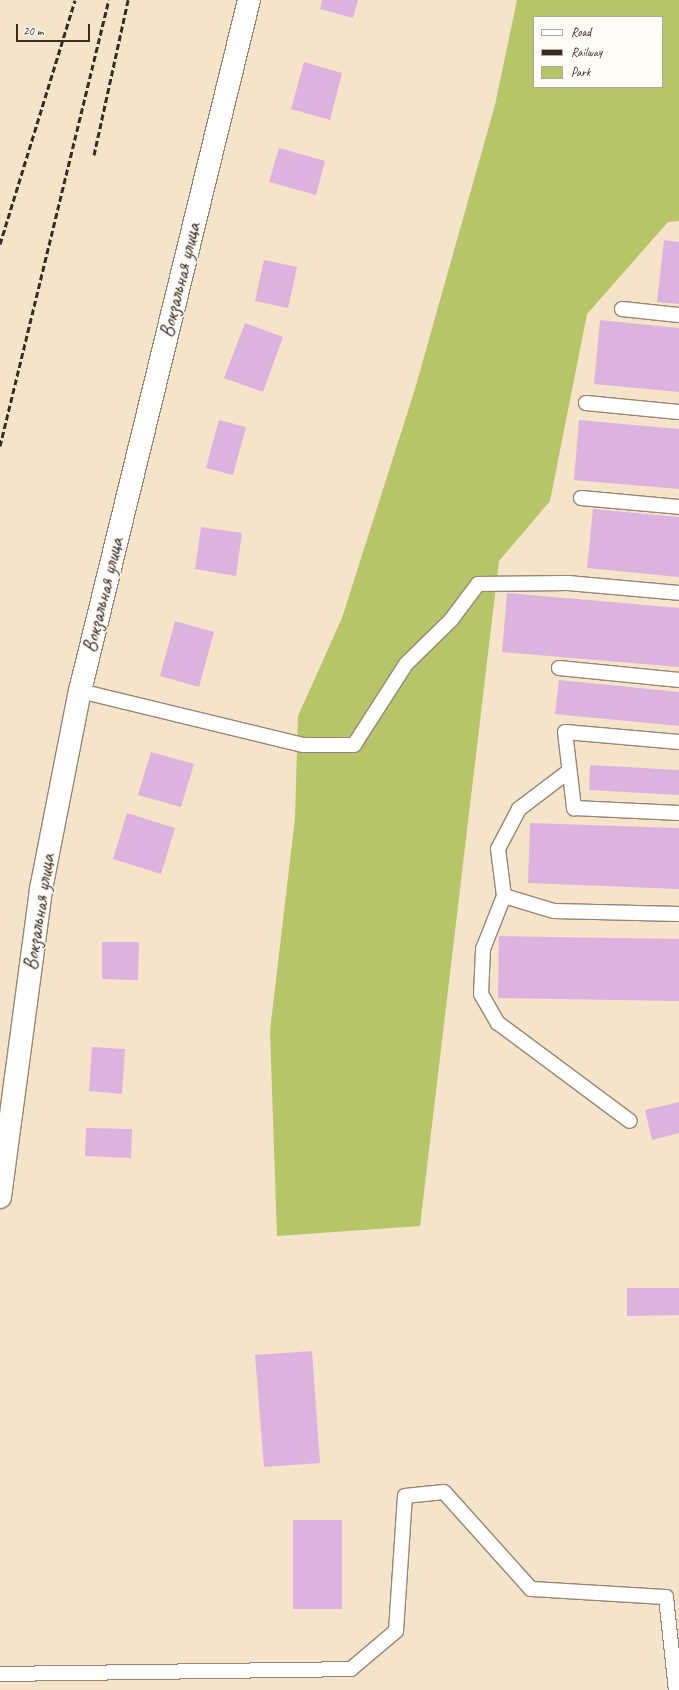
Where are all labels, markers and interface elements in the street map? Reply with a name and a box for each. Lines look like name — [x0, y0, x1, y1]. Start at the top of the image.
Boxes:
scale bar — [18, 16, 92, 42]
legend — [533, 16, 663, 88]
text: 20 m — [23, 23, 43, 39]
text: Road — [571, 24, 591, 40]
text: Railway — [571, 44, 602, 60]
text: Park — [571, 64, 590, 80]
street label: Вокзальная улица — [154, 220, 206, 340]
street label: Вокзальная улица — [77, 535, 129, 655]
street label: Вокзальная улица — [18, 852, 60, 972]

